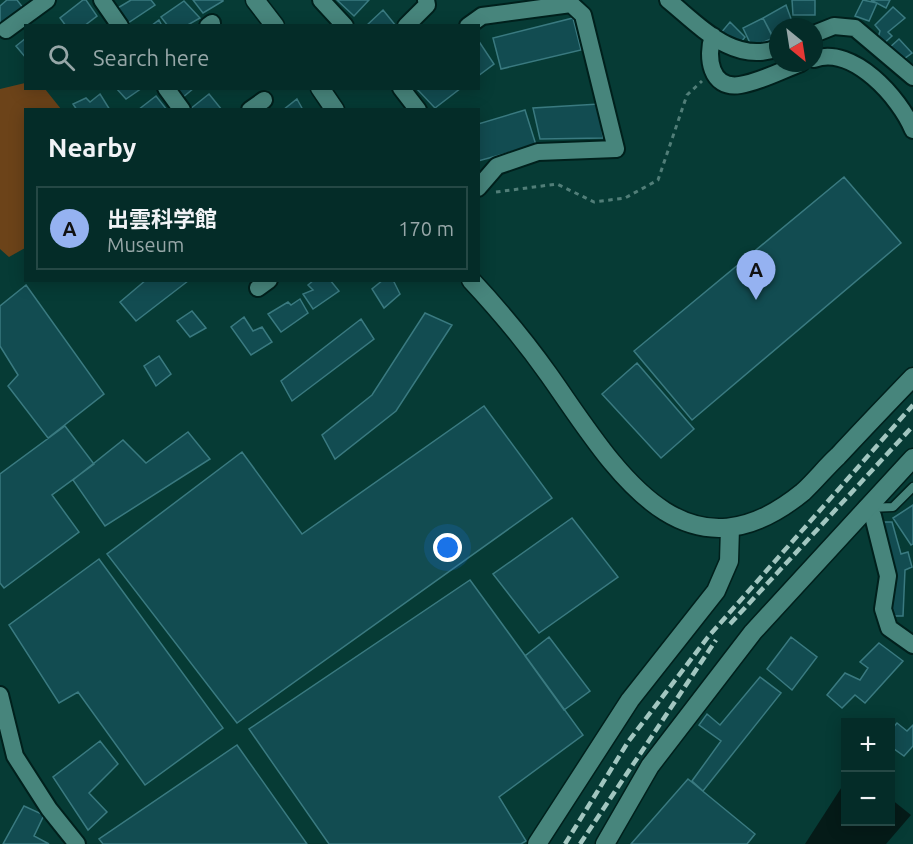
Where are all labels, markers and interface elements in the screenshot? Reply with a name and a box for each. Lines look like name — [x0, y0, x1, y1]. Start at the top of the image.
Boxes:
north arrow — [769, 18, 823, 72]
search box — [24, 24, 480, 90]
icon: search — [45, 41, 78, 74]
text: Search here — [93, 45, 209, 70]
text: Nearby — [48, 133, 136, 162]
text: 出雲科学館 — [107, 206, 217, 231]
text: A — [62, 217, 77, 240]
text: 170 m — [398, 217, 454, 240]
text: Museum — [107, 233, 184, 256]
pin: A — [736, 250, 776, 300]
your location — [433, 533, 462, 562]
map controls — [841, 718, 895, 826]
button: + — [841, 718, 895, 772]
button: − — [841, 772, 895, 826]

